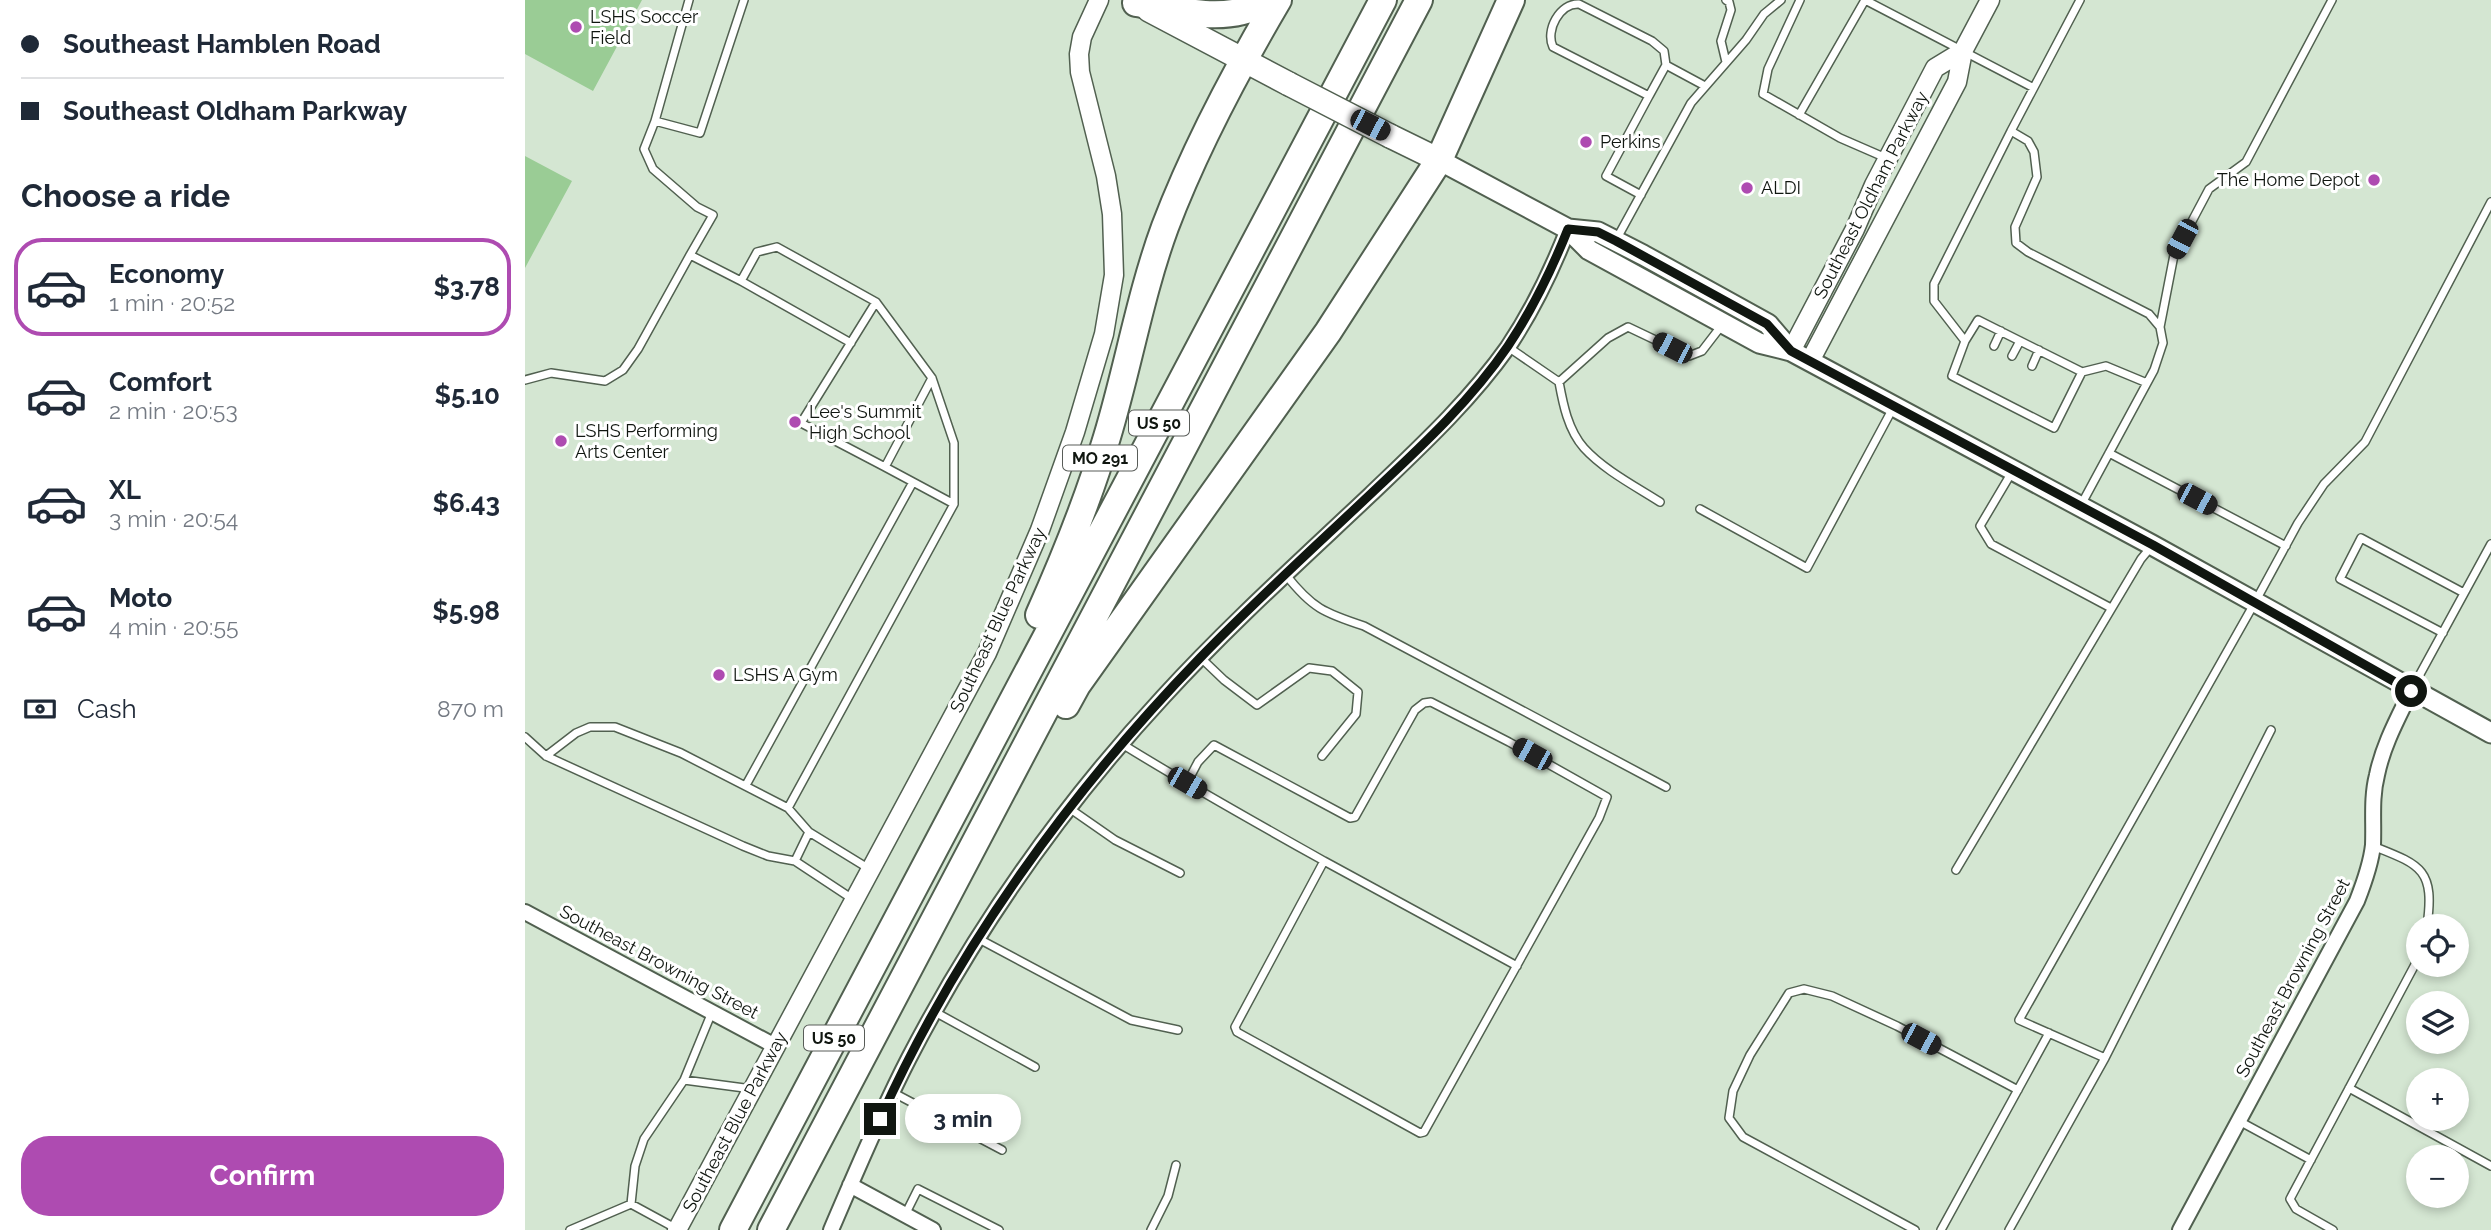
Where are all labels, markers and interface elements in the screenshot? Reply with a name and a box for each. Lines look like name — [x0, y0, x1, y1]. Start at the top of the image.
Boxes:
place label: LSHS Soccer Field — [590, 6, 699, 48]
marker: LSHS Soccer Field — [568, 19, 584, 35]
text: Southeast Hamblen Road — [63, 29, 381, 59]
street label: Southeast Oldham Parkway — [1809, 87, 1932, 302]
text: Southeast Oldham Parkway — [63, 96, 407, 126]
car — [1347, 106, 1394, 144]
place label: Perkins — [1600, 131, 1661, 152]
marker: Perkins — [1578, 134, 1594, 150]
place label: The Home Depot — [2217, 169, 2360, 190]
marker: The Home Depot — [2366, 172, 2382, 188]
text: Choose a ride — [21, 177, 230, 214]
place label: ALDI — [1761, 177, 1801, 198]
marker: ALDI — [1739, 180, 1755, 196]
car — [2163, 216, 2202, 262]
icon: car — [25, 256, 88, 319]
text: Economy — [109, 259, 224, 289]
text: $3.78 — [434, 272, 500, 302]
text: 1 min · 20:52 — [109, 289, 235, 316]
car — [1649, 329, 1696, 367]
icon: car — [25, 364, 88, 427]
text: Comfort — [109, 367, 212, 397]
text: $5.10 — [434, 380, 500, 410]
text: 2 min · 20:53 — [109, 397, 238, 424]
place label: Lee's Summit High School — [809, 401, 922, 443]
road number: US 50 — [1129, 410, 1189, 436]
marker: Lee's Summit High School — [787, 414, 803, 430]
place label: LSHS Performing Arts Center — [575, 420, 718, 462]
marker: LSHS Performing Arts Center — [553, 433, 569, 449]
road number: MO 291 — [1063, 446, 1137, 471]
icon: car — [25, 472, 88, 535]
text: XL — [109, 475, 141, 505]
car — [2174, 480, 2221, 518]
text: $6.43 — [433, 488, 500, 518]
text: 3 min · 20:54 — [109, 505, 238, 532]
street label: Southeast Blue Parkway — [945, 524, 1050, 716]
icon: car — [25, 580, 88, 643]
text: Moto — [109, 583, 172, 613]
text: $5.98 — [432, 596, 500, 626]
text: 4 min · 20:55 — [109, 613, 239, 640]
place label: LSHS A Gym — [733, 664, 838, 685]
marker: LSHS A Gym — [711, 667, 727, 683]
route start — [2395, 675, 2427, 707]
icon: cash — [21, 690, 59, 728]
text: Cash — [77, 694, 137, 724]
text: 870 m — [437, 695, 504, 722]
car — [1509, 735, 1556, 773]
car — [1164, 763, 1211, 803]
street label: Southeast Browning Street — [2231, 875, 2354, 1081]
street label: Southeast Browning Street — [556, 900, 762, 1023]
map controls — [2406, 914, 2469, 1208]
button: locate — [2406, 914, 2469, 977]
button: layers — [2406, 991, 2469, 1054]
car — [1898, 1020, 1945, 1058]
road number: US 50 — [804, 1026, 864, 1050]
street label: Southeast Blue Parkway — [678, 1028, 791, 1216]
button: + — [2406, 1068, 2469, 1131]
callout: 3 min — [905, 1094, 1020, 1144]
route end — [864, 1103, 896, 1135]
text: 3 min — [933, 1105, 993, 1132]
button: Confirm — [21, 1136, 504, 1216]
button: − — [2406, 1145, 2469, 1208]

